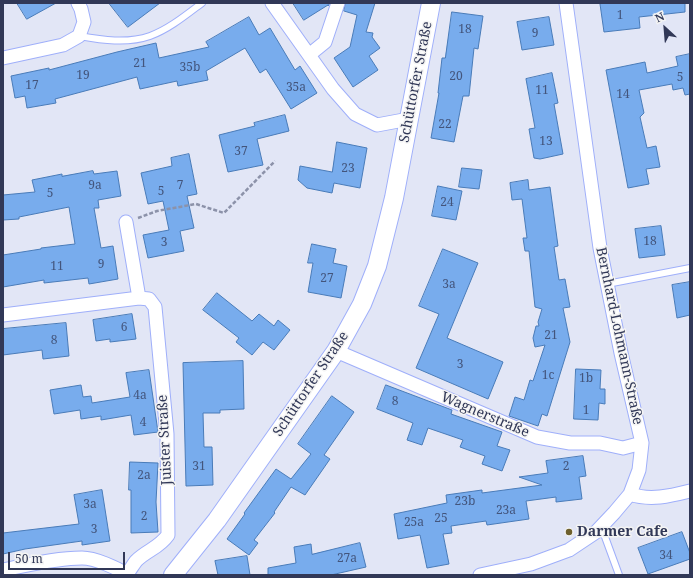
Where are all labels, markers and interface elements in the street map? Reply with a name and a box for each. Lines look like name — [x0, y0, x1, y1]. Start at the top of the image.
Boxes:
north arrow — [645, 8, 685, 48]
text: N — [652, 8, 667, 25]
house number: 1 — [617, 9, 623, 23]
street label: Schüttorfer Straße — [396, 20, 436, 144]
house number: 18 — [458, 23, 472, 37]
house number: 9 — [532, 27, 538, 41]
house number: 21 — [133, 57, 147, 71]
house number: 35b — [180, 61, 200, 75]
house number: 19 — [76, 69, 90, 83]
house number: 20 — [449, 70, 463, 84]
house number: 5 — [677, 71, 683, 85]
house number: 17 — [25, 79, 39, 93]
house number: 35a — [286, 81, 306, 95]
house number: 11 — [535, 84, 549, 98]
house number: 14 — [616, 88, 630, 102]
house number: 22 — [438, 118, 452, 132]
house number: 13 — [539, 135, 553, 149]
house number: 37 — [234, 145, 248, 159]
house number: 23 — [341, 162, 355, 176]
house number: 9a — [88, 179, 102, 193]
house number: 7 — [177, 179, 183, 193]
house number: 5 — [158, 185, 164, 199]
house number: 5 — [47, 187, 53, 201]
house number: 24 — [440, 196, 454, 210]
house number: 18 — [643, 235, 657, 249]
house number: 3 — [161, 236, 167, 250]
street label: Bernhard-Lohmann-Straße — [592, 246, 646, 426]
house number: 9 — [98, 258, 104, 272]
house number: 11 — [50, 260, 64, 274]
house number: 27 — [320, 272, 334, 286]
house number: 3a — [442, 278, 456, 292]
house number: 6 — [121, 321, 127, 335]
street label: Schüttorfer Straße — [270, 328, 352, 440]
house number: 21 — [544, 329, 558, 343]
house number: 8 — [51, 334, 57, 348]
house number: 3 — [457, 358, 463, 372]
house number: 1c — [542, 369, 554, 383]
house number: 1b — [579, 372, 593, 386]
house number: 4a — [133, 389, 147, 403]
street label: Wagnerstraße — [438, 389, 532, 441]
street label: Juister Straße — [154, 394, 176, 486]
house number: 8 — [392, 395, 398, 409]
house number: 1 — [583, 404, 589, 418]
house number: 4 — [140, 416, 146, 430]
house number: 31 — [192, 460, 206, 474]
house number: 2 — [563, 460, 569, 474]
house number: 2a — [137, 469, 151, 483]
house number: 23b — [455, 495, 475, 509]
house number: 3a — [83, 498, 97, 512]
house number: 23a — [496, 504, 516, 518]
house number: 2 — [141, 510, 147, 524]
house number: 25 — [434, 512, 448, 526]
house number: 25a — [404, 516, 424, 530]
house number: 3 — [91, 523, 97, 537]
place label: Darmer Cafe — [577, 524, 668, 540]
marker: Darmer Cafe — [564, 527, 574, 537]
scale bar — [10, 544, 127, 570]
house number: 34 — [659, 549, 673, 563]
text: 50 m — [15, 550, 43, 567]
house number: 27a — [337, 552, 357, 566]

